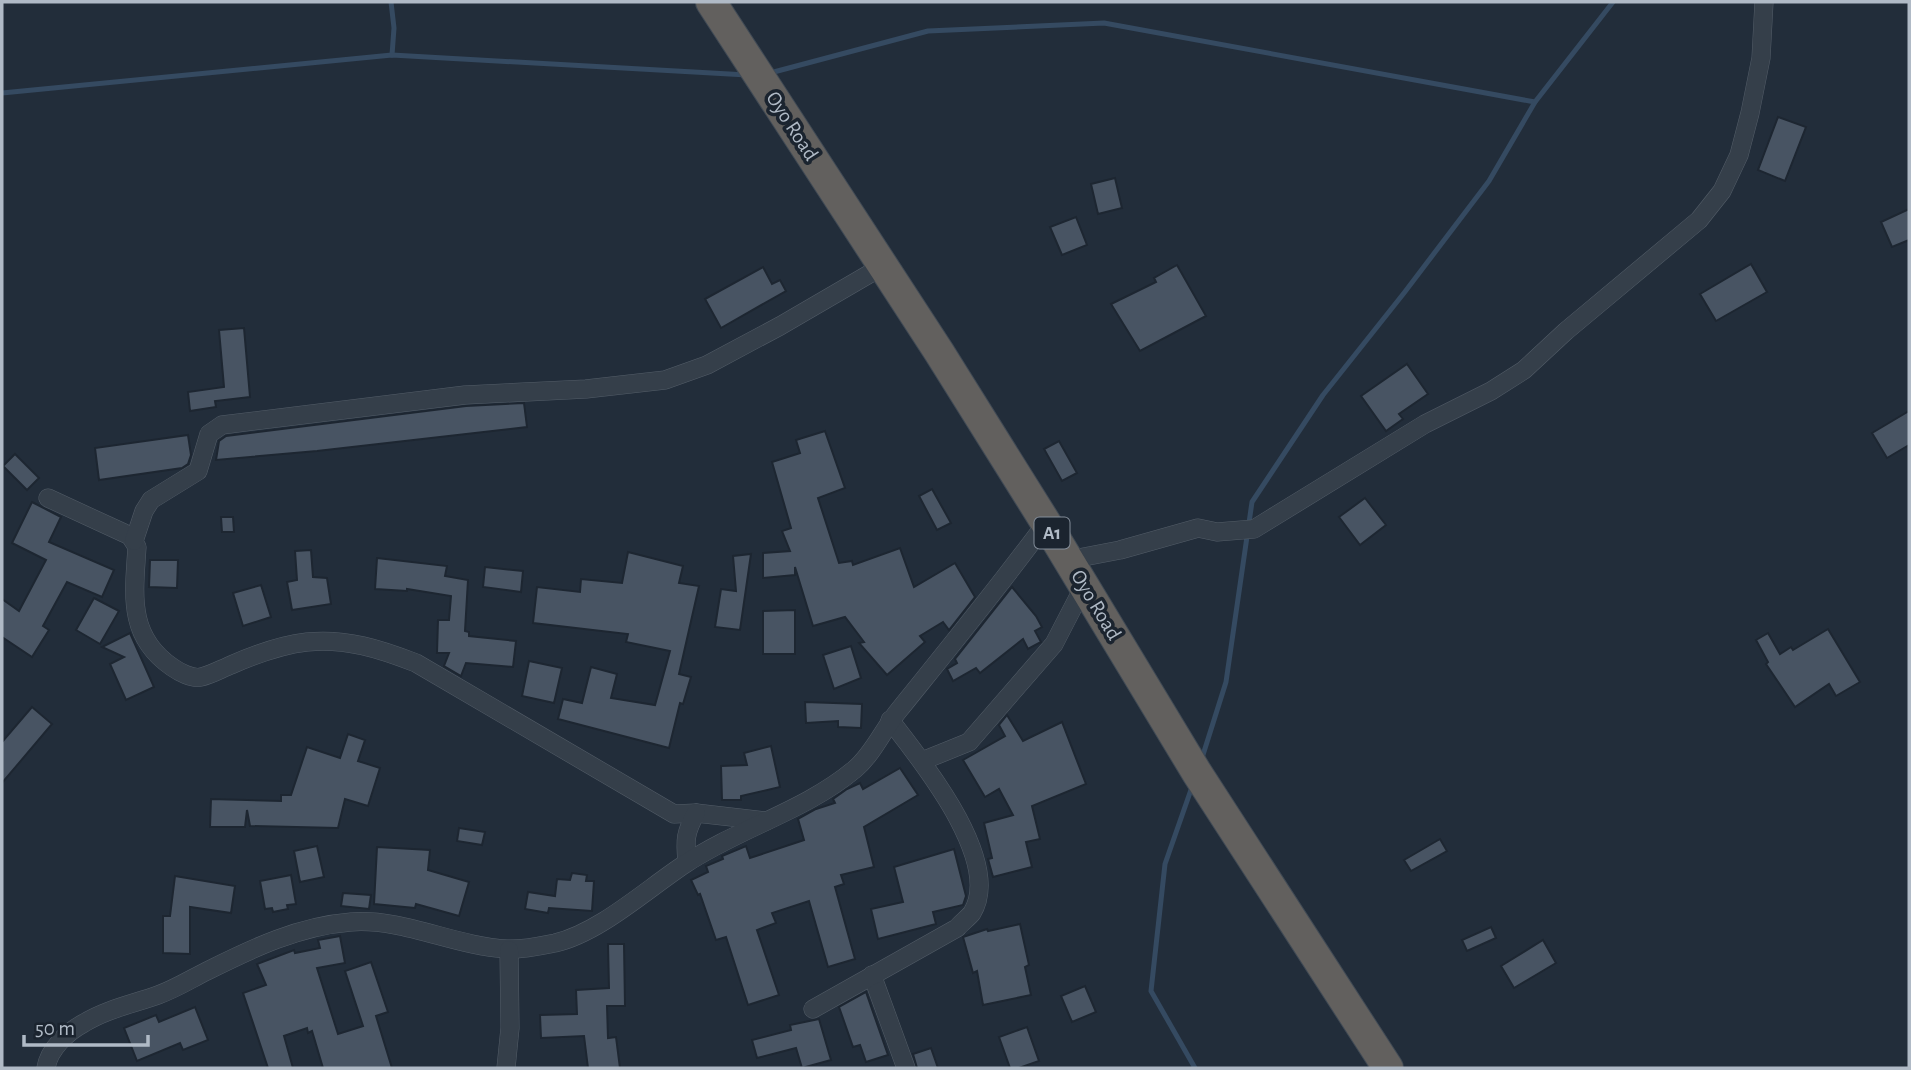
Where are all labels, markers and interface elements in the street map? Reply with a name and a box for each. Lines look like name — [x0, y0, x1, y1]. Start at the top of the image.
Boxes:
street label: Oyo Road — [762, 88, 822, 164]
road number: A1 — [1034, 518, 1070, 548]
street label: Oyo Road — [1067, 566, 1125, 644]
scale bar — [24, 1004, 149, 1048]
text: 50 m — [35, 1018, 75, 1039]

